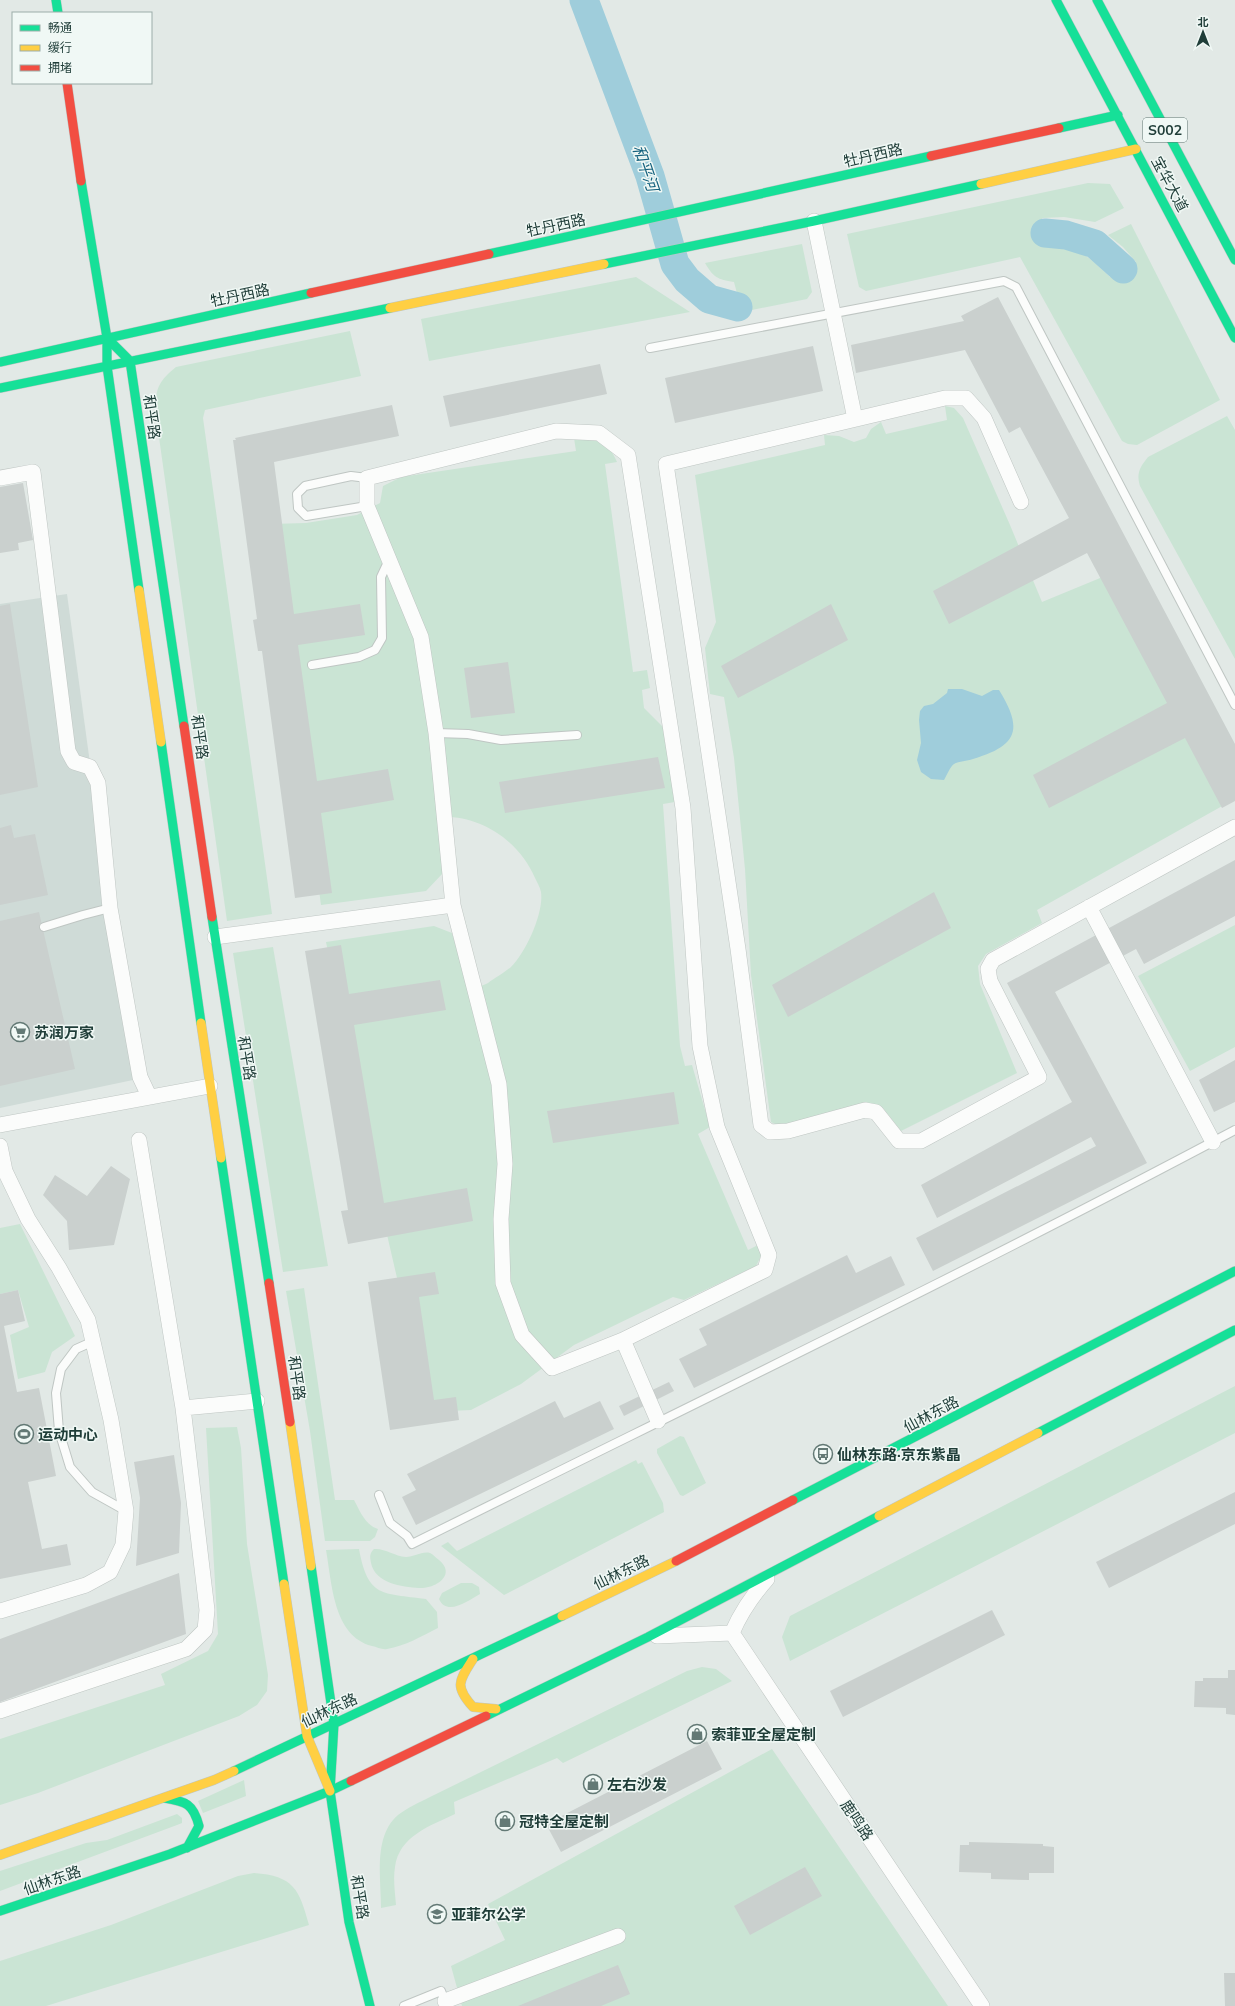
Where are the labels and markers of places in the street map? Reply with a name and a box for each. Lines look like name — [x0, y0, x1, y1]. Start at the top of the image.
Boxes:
supermarket icon: 苏润万家 — [9, 1021, 31, 1043]
place label: 苏润万家 — [34, 1023, 94, 1042]
sports icon: 运动中心 — [13, 1423, 35, 1445]
place label: 运动中心 — [38, 1425, 98, 1444]
bus stop icon: 仙林东路·京东紫晶 — [812, 1443, 834, 1465]
place label: 仙林东路·京东紫晶 — [837, 1445, 961, 1464]
shop icon: 索菲亚全屋定制 — [686, 1723, 708, 1745]
place label: 索菲亚全屋定制 — [711, 1725, 816, 1744]
shop icon: 左右沙发 — [582, 1773, 604, 1795]
place label: 左右沙发 — [607, 1775, 667, 1794]
shop icon: 冠特全屋定制 — [494, 1810, 516, 1832]
place label: 冠特全屋定制 — [519, 1812, 609, 1831]
school or university icon: 亚菲尔公学 — [426, 1903, 448, 1925]
place label: 亚菲尔公学 — [451, 1905, 526, 1924]

